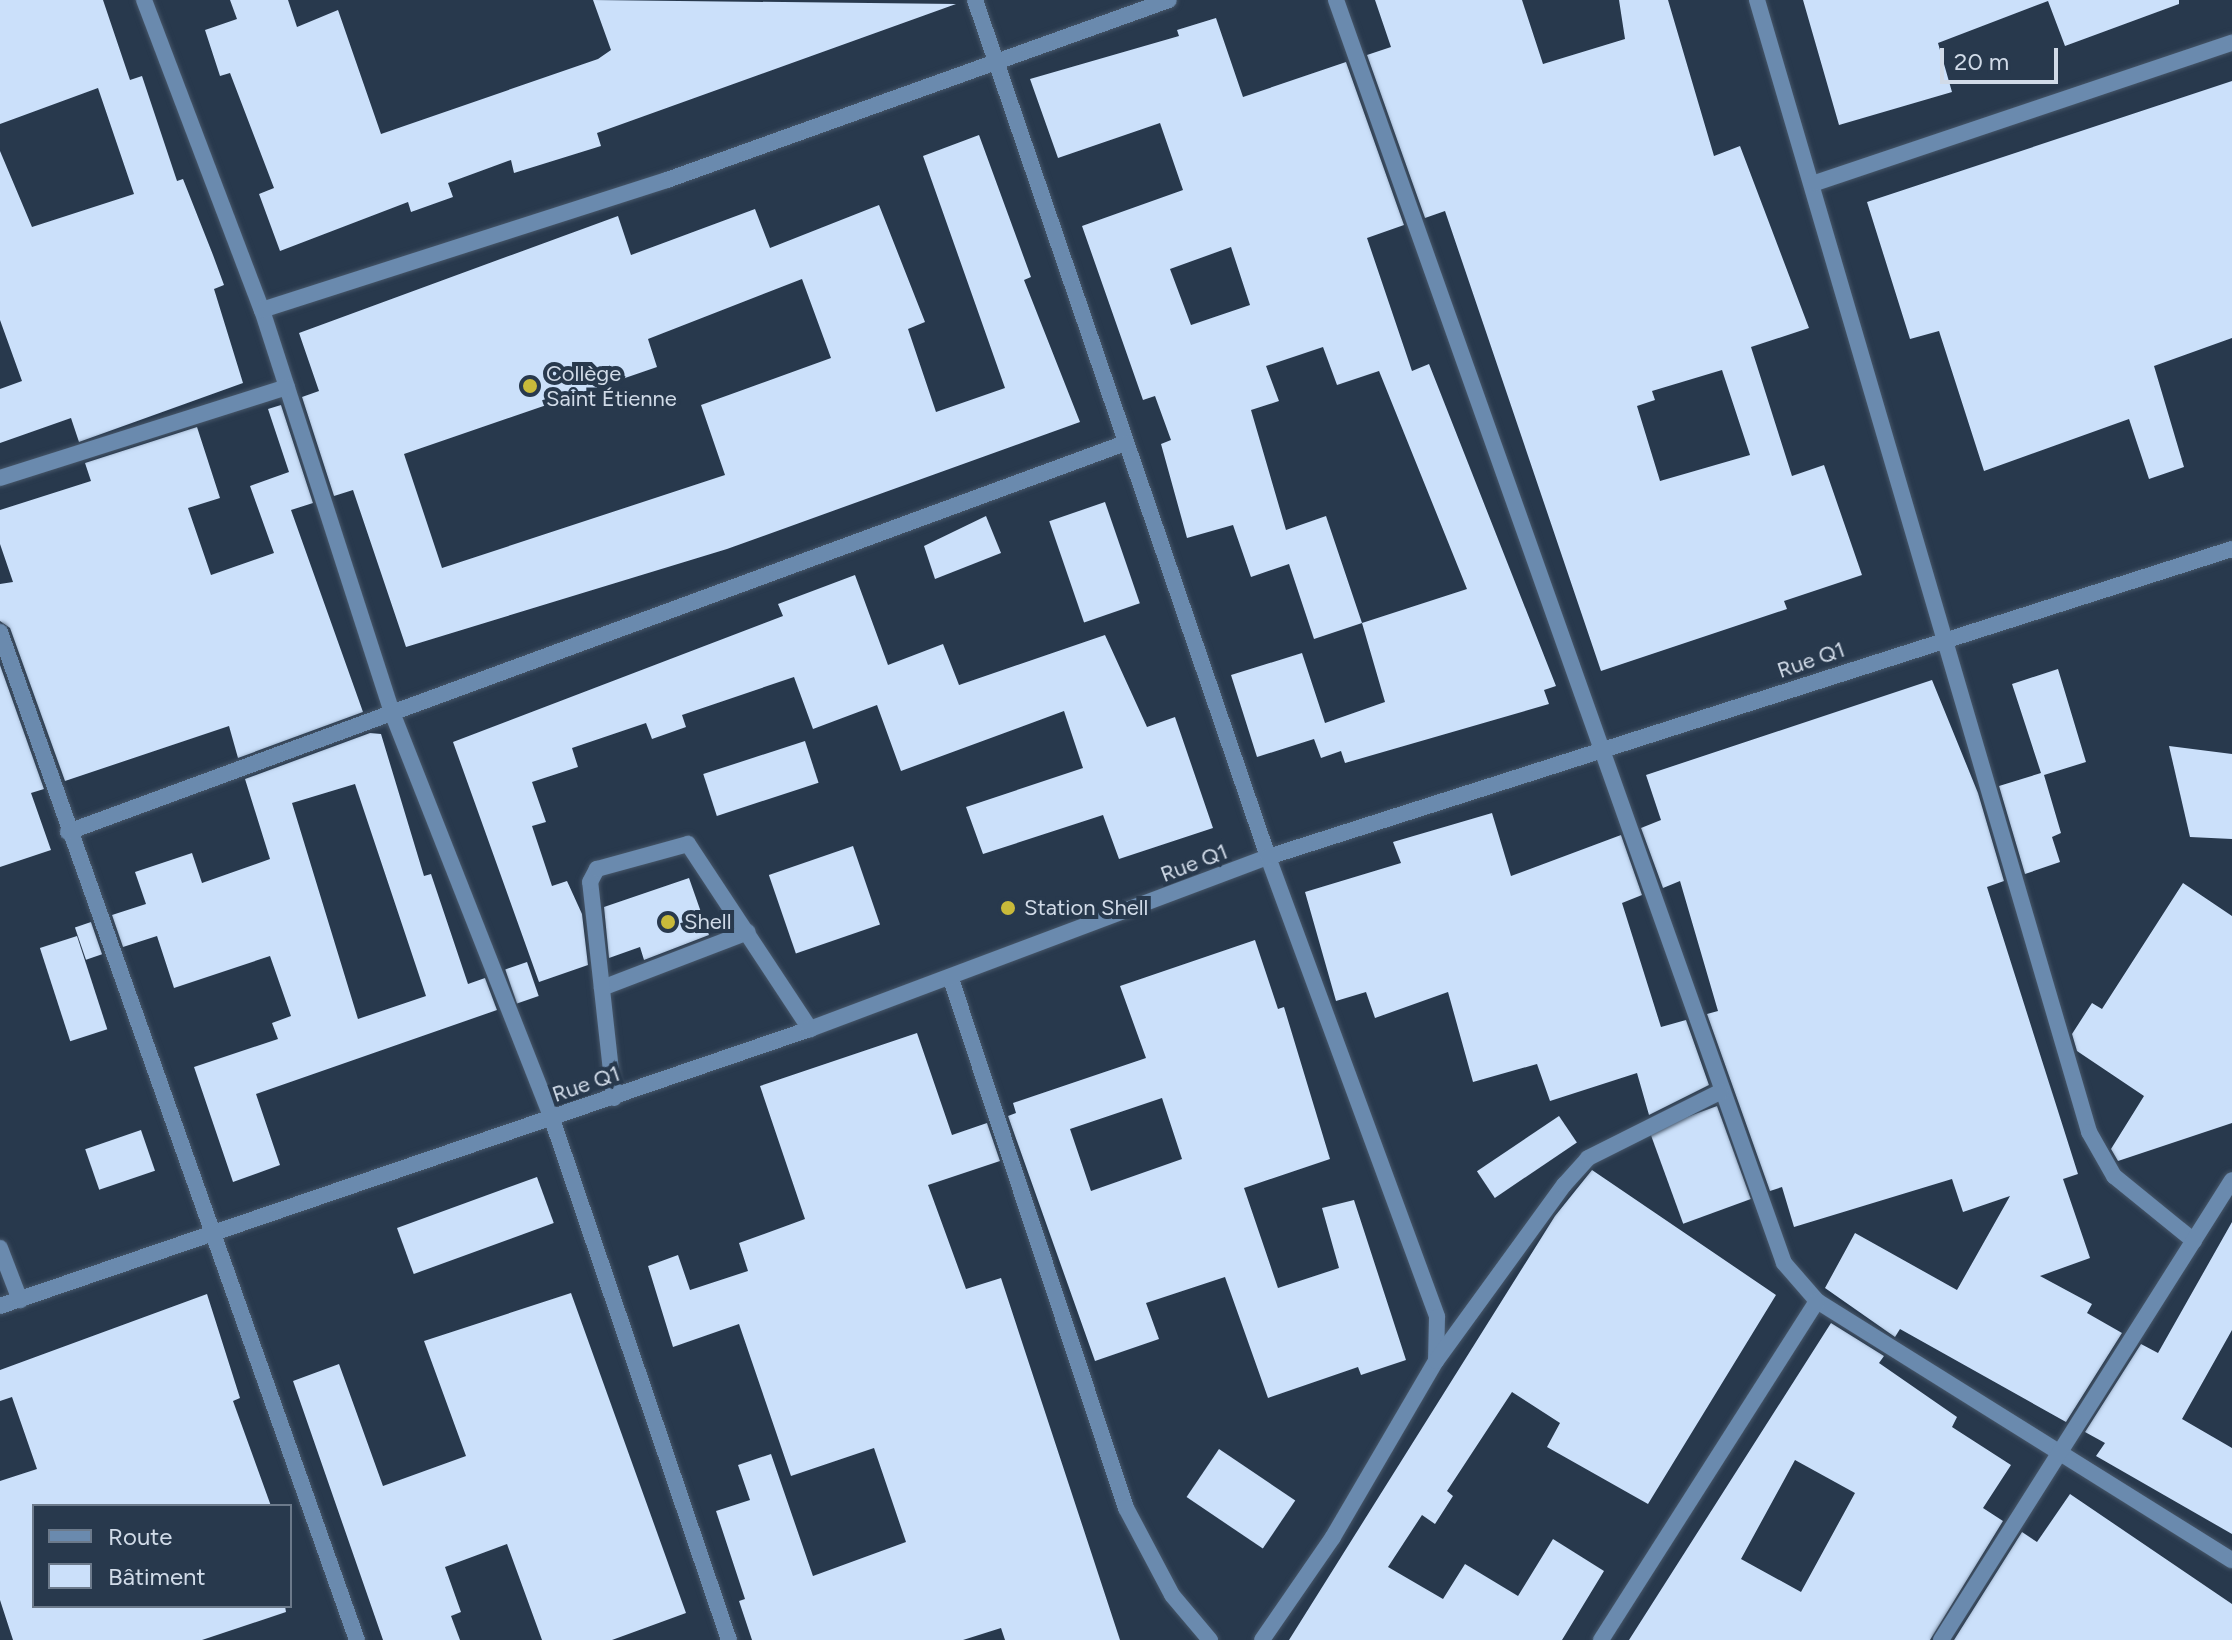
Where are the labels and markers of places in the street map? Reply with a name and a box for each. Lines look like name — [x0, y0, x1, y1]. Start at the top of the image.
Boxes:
place label: Collège Saint Étienne — [546, 360, 677, 412]
marker: Collège Saint Étienne — [521, 377, 539, 395]
place label: Station Shell — [1024, 895, 1148, 921]
marker: Station Shell — [999, 899, 1017, 917]
place label: Shell — [684, 909, 731, 935]
marker: Shell — [659, 913, 677, 931]

